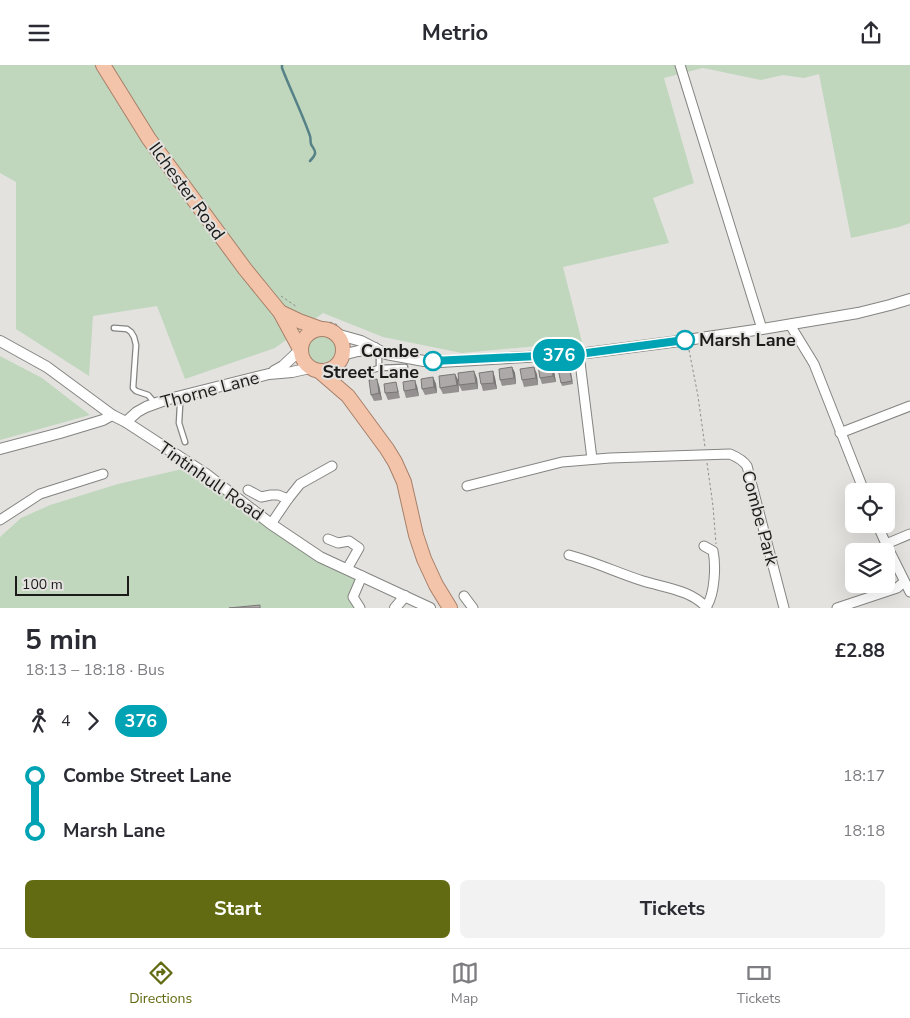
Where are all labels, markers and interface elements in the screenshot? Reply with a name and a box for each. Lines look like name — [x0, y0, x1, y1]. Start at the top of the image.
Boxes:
text: Metrio — [422, 18, 488, 48]
icon: menu — [25, 19, 53, 47]
icon: share — [857, 19, 885, 47]
street label: Ilchester Road — [143, 137, 231, 245]
place label: Marsh Lane — [699, 328, 796, 352]
marker: Marsh Lane — [675, 330, 695, 350]
place label: Combe Street Lane — [322, 339, 419, 384]
line badge: 376 — [530, 339, 588, 371]
text: 376 — [543, 343, 575, 367]
marker: Combe Street Lane — [423, 351, 443, 371]
street label: Thorne Lane — [158, 365, 262, 415]
street label: Tintinhull Road — [154, 436, 268, 526]
street label: Combe Park — [736, 468, 784, 569]
map controls — [845, 483, 895, 593]
button: locate — [845, 483, 895, 533]
button: layers — [845, 543, 895, 593]
scale bar — [15, 573, 129, 596]
text: 100 m — [22, 575, 63, 594]
text: 5 min — [25, 621, 97, 659]
text: £2.88 — [835, 638, 885, 664]
text: 18:13 – 18:18 · Bus — [25, 659, 165, 681]
icon: walk — [25, 707, 53, 735]
icon: forward — [79, 707, 107, 735]
text: 376 — [125, 709, 157, 733]
text: 4 — [61, 710, 71, 732]
text: Combe Street Lane — [63, 763, 232, 789]
text: 18:17 — [843, 765, 885, 787]
text: Marsh Lane — [63, 818, 165, 844]
text: 18:18 — [843, 820, 885, 842]
button: Start — [25, 880, 450, 938]
button: Tickets — [460, 880, 885, 938]
tab: Directions — [129, 959, 192, 1008]
tab: Map — [451, 959, 479, 1008]
tab: Tickets — [737, 959, 781, 1008]

